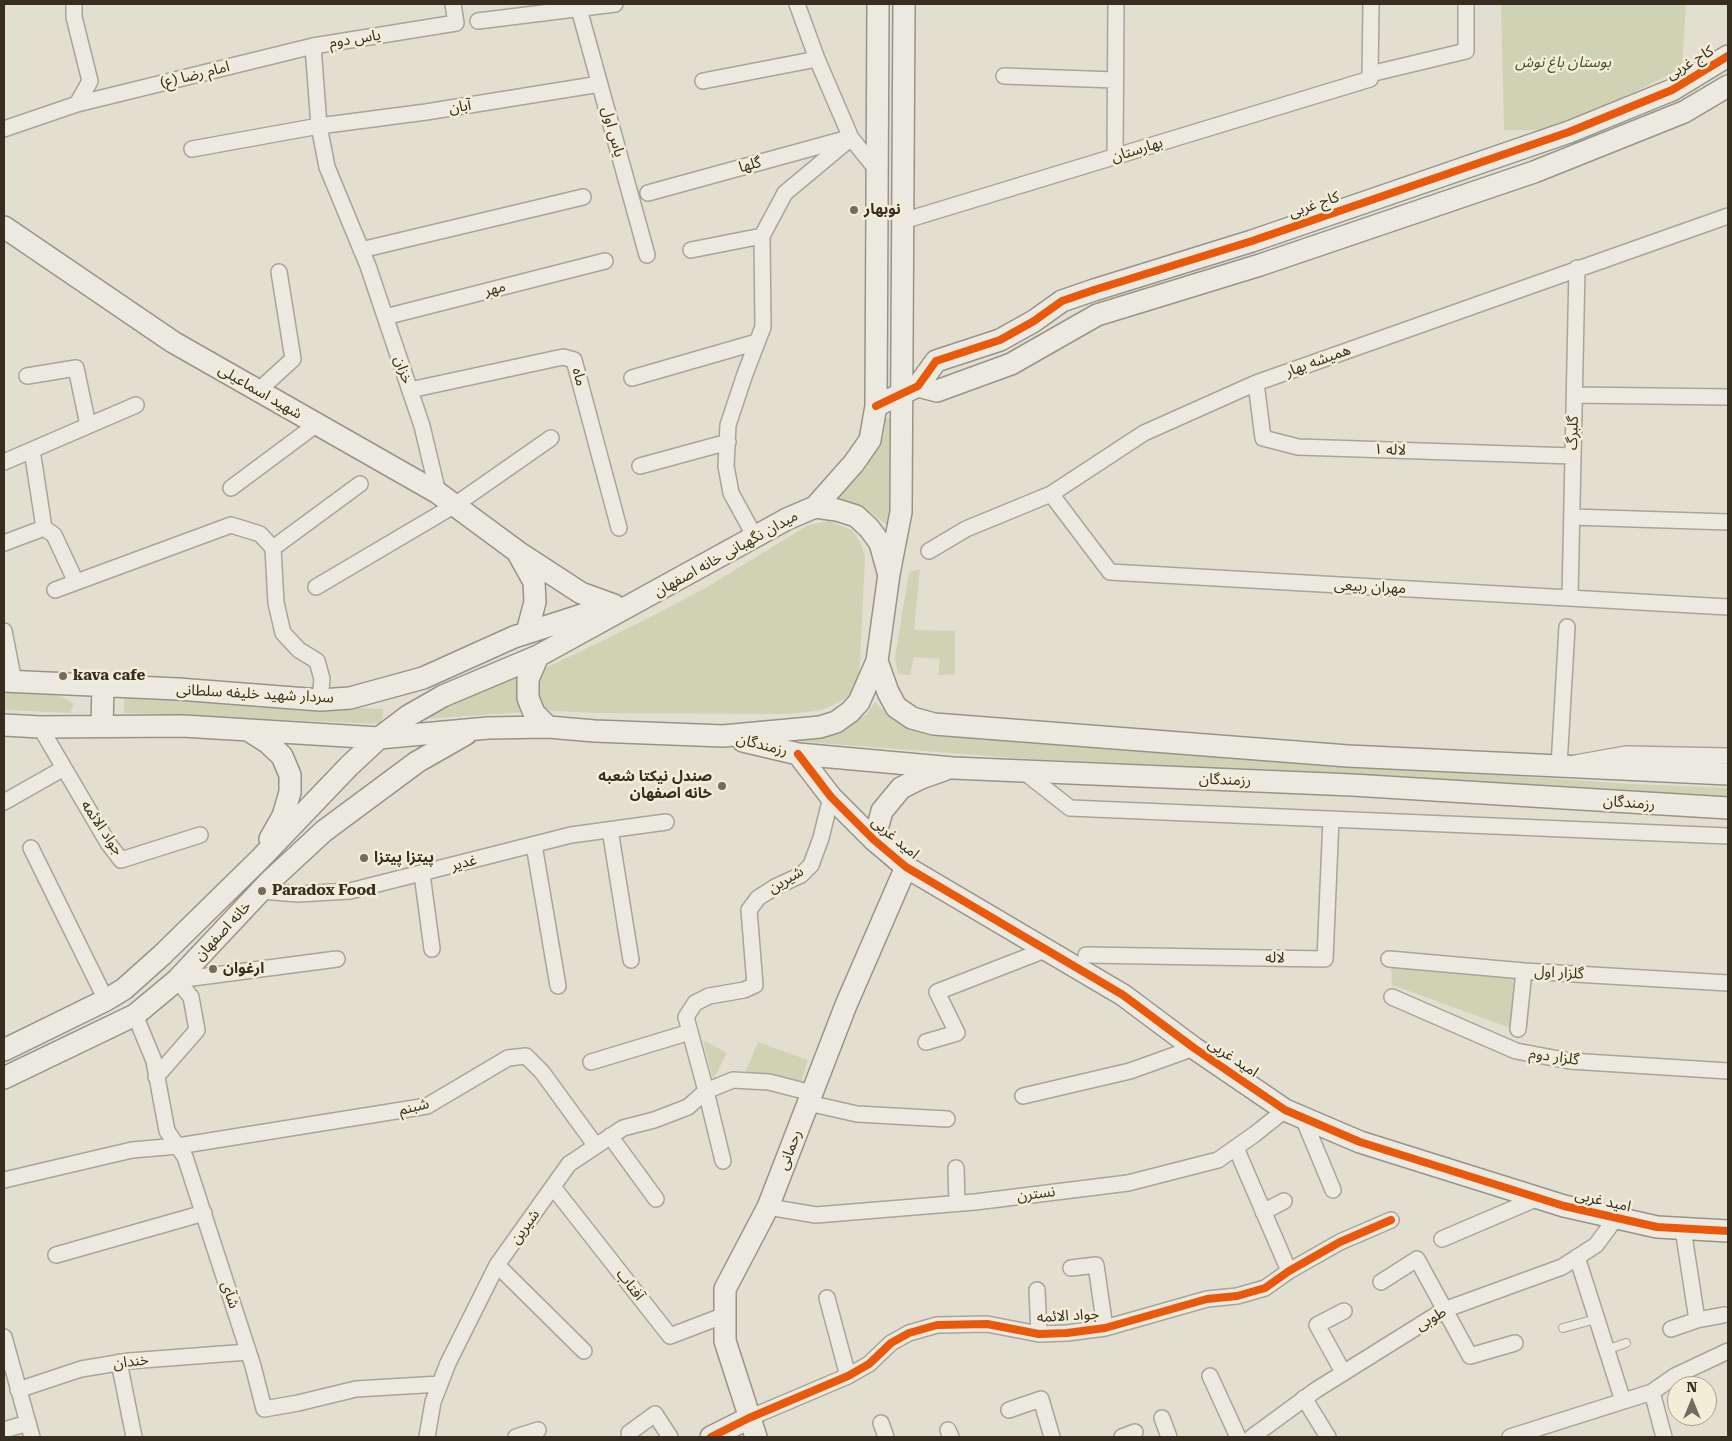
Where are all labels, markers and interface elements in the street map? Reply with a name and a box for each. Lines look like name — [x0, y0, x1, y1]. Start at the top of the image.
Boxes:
street label: یاس دوم — [328, 26, 382, 52]
street label: کاج غربی — [1663, 42, 1717, 84]
park label: بوستان باغ نوش — [1515, 54, 1611, 72]
street label: امام رضا (ع) — [158, 58, 232, 92]
street label: آبان — [448, 96, 472, 118]
street label: یاس اول — [598, 105, 628, 159]
street label: بهارستان — [1109, 134, 1165, 166]
street label: گلها — [737, 153, 763, 177]
street label: کاج غربی — [1286, 188, 1342, 222]
place label: نوبهار — [864, 201, 901, 219]
marker: نوبهار — [848, 204, 860, 216]
street label: مهر — [482, 278, 508, 300]
street label: همیشه بهار — [1283, 341, 1353, 381]
street label: خزان — [390, 354, 416, 386]
street label: شهید اسماعیلی — [215, 361, 305, 423]
street label: ماه — [568, 366, 590, 388]
street label: گلبرگ — [1563, 416, 1583, 450]
street label: لاله ۱ — [1374, 440, 1406, 460]
street label: میدان نگهبانی خانه اصفهان — [651, 507, 801, 601]
street label: مهران ربیعی — [1333, 576, 1407, 598]
place label: kava cafe — [73, 667, 145, 685]
marker: kava cafe — [57, 670, 69, 682]
street label: سردار شهید خلیفه سلطانی — [176, 681, 334, 707]
street label: رزمندگان — [734, 730, 790, 760]
place label: صندل نیکتا شعبه خانه اصفهان — [598, 768, 712, 803]
street label: رزمندگان — [1199, 770, 1251, 790]
marker: صندل نیکتا شعبه خانه اصفهان — [716, 780, 728, 792]
street label: رزمندگان — [1602, 792, 1656, 814]
street label: جواد الائمه — [77, 797, 127, 859]
street label: امید غربی — [867, 813, 923, 863]
place label: پیتزا پیتزا — [374, 849, 434, 867]
street label: غدیر — [449, 851, 479, 875]
marker: پیتزا پیتزا — [358, 852, 370, 864]
street label: شیرین — [765, 862, 807, 898]
place label: Paradox Food — [272, 882, 376, 900]
marker: Paradox Food — [256, 885, 268, 897]
street label: خانه اصفهان — [191, 897, 255, 965]
street label: لاله — [1265, 949, 1285, 967]
place label: ارغوان — [223, 960, 264, 978]
marker: ارغوان — [207, 963, 219, 975]
street label: گلزار اول — [1534, 963, 1584, 983]
street label: امید غربی — [1204, 1035, 1262, 1081]
street label: گلزار دوم — [1528, 1045, 1580, 1069]
street label: شبنم — [397, 1095, 431, 1119]
street label: رحمانی — [774, 1127, 806, 1173]
street label: نسترن — [1016, 1183, 1056, 1205]
street label: امید غربی — [1573, 1186, 1633, 1216]
street label: شیرین — [506, 1206, 544, 1248]
street label: آفتاب — [612, 1266, 648, 1304]
street label: شآی — [217, 1279, 243, 1311]
street label: طوبی — [1413, 1303, 1449, 1335]
street label: جواد الائمه — [1036, 1305, 1100, 1327]
street label: خندان — [112, 1351, 150, 1373]
north arrow — [1667, 1376, 1717, 1426]
text: N — [1687, 1379, 1697, 1395]

